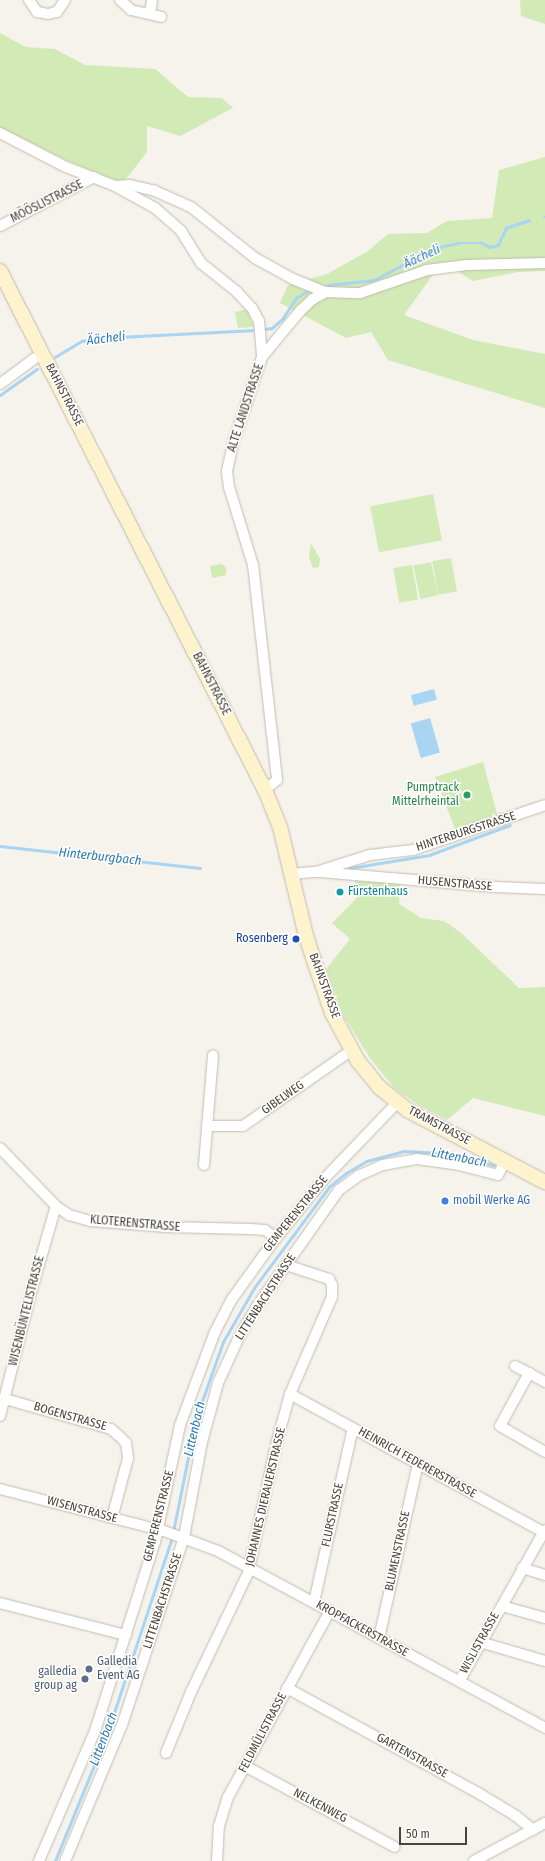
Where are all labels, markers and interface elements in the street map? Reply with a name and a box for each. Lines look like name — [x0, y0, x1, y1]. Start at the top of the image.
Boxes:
street label: MÖÖSLISTRASSE — [8, 178, 86, 226]
water label: Äächeli — [401, 242, 443, 272]
water label: Äächeli — [86, 329, 126, 349]
street label: BAHNSTRASSE — [42, 361, 86, 429]
street label: ALTE LANDSTRASSE — [225, 362, 267, 454]
street label: BAHNSTRASSE — [189, 650, 233, 718]
place label: Pumptrack Mittelrheintal — [392, 781, 459, 809]
marker: Pumptrack Mittelrheintal — [462, 790, 472, 800]
street label: HINTERBURGSTRASSE — [414, 809, 518, 855]
water label: Hinterburgbach — [58, 845, 142, 869]
street label: HUSENSTRASSE — [417, 874, 493, 894]
place label: Fürstenhaus — [348, 885, 408, 899]
marker: Fürstenhaus — [335, 887, 345, 897]
place label: Rosenberg — [236, 932, 288, 946]
marker: Rosenberg — [291, 934, 301, 944]
street label: BAHNSTRASSE — [305, 951, 343, 1021]
street label: GIBELWEG — [259, 1078, 307, 1118]
street label: TRAMSTRASSE — [405, 1104, 473, 1148]
water label: Littenbach — [430, 1145, 488, 1171]
street label: GEMPERENSTRASSE — [261, 1173, 331, 1255]
place label: mobil Werke AG — [453, 1194, 530, 1208]
marker: mobil Werke AG — [440, 1196, 450, 1206]
street label: KLOTERENSTRASSE — [89, 1213, 181, 1235]
street label: LITTENBACHSTRASSE — [233, 1251, 299, 1343]
street label: WISENBÜNTELISTRASSE — [6, 1254, 48, 1368]
street label: BOGENSTRASSE — [32, 1400, 108, 1434]
water label: Littenbach — [181, 1400, 209, 1458]
street label: HEINRICH FEDERERSTRASSE — [355, 1425, 479, 1501]
street label: JOHANNES DIERAUERSTRASSE — [243, 1426, 289, 1568]
street label: GEMPERENSTRASSE — [141, 1469, 177, 1563]
street label: FLURSTRASSE — [319, 1482, 347, 1548]
street label: WISENSTRASSE — [45, 1494, 119, 1526]
street label: BLUMENSTRASSE — [382, 1510, 414, 1592]
street label: LITTENBACHSTRASSE — [141, 1551, 185, 1651]
street label: KROPFACKERSTRASSE — [313, 1598, 411, 1660]
street label: WISLISTRASSE — [457, 1610, 503, 1676]
place label: Galledia Event AG — [97, 1655, 140, 1683]
marker: Galledia Event AG — [84, 1664, 94, 1674]
place label: galledia group ag — [34, 1665, 77, 1693]
marker: galledia group ag — [80, 1674, 90, 1684]
street label: FELDMÜLISTRASSE — [236, 1690, 290, 1776]
water label: Littenbach — [87, 1710, 121, 1768]
street label: GARTENSTRASSE — [374, 1730, 450, 1782]
street label: NELKENWEG — [291, 1786, 349, 1826]
scale bar — [401, 1819, 469, 1845]
text: 50 m — [406, 1827, 430, 1841]

